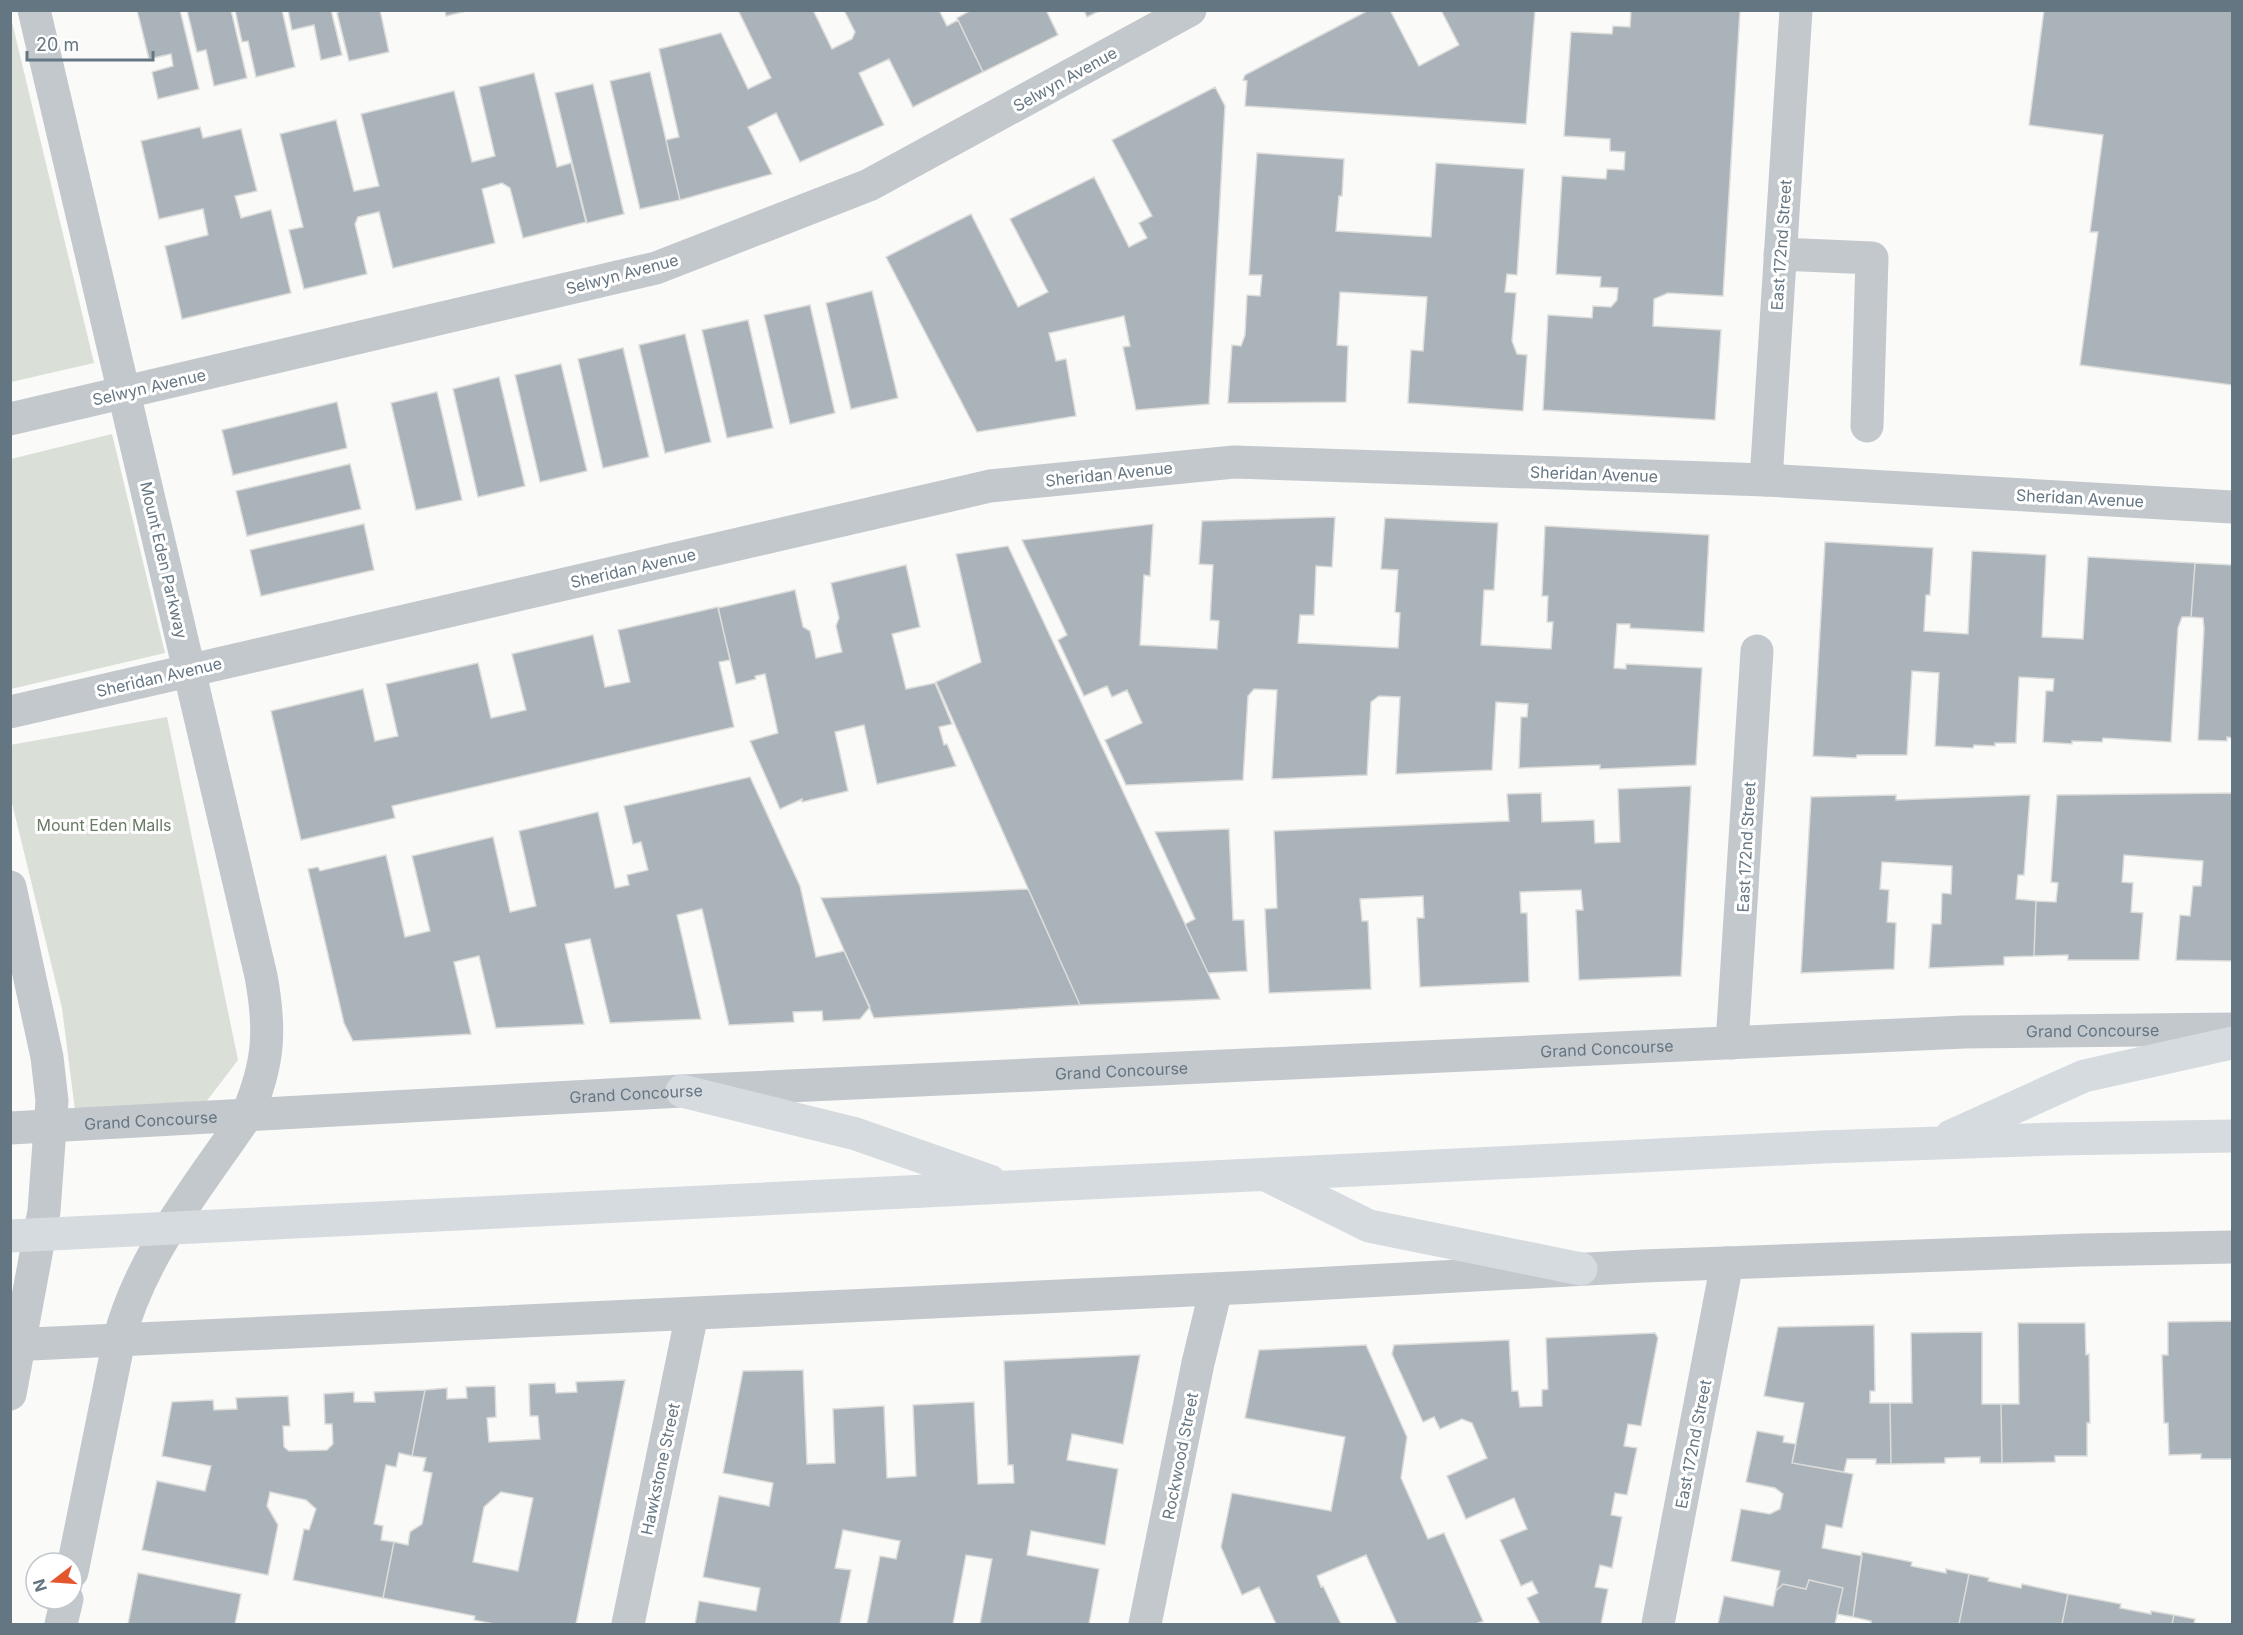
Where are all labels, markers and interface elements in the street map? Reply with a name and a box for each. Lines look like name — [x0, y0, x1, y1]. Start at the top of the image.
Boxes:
scale bar — [27, 24, 153, 62]
text: 20 m — [36, 34, 79, 55]
street label: Selwyn Avenue — [1010, 42, 1120, 116]
street label: East 172nd Street — [1766, 179, 1796, 311]
street label: Selwyn Avenue — [564, 249, 680, 299]
street label: Selwyn Avenue — [90, 364, 208, 410]
street label: Sheridan Avenue — [1044, 457, 1174, 491]
street label: Sheridan Avenue — [1530, 462, 1658, 486]
street label: Mount Eden Parkway — [136, 480, 192, 640]
street label: Sheridan Avenue — [2015, 485, 2145, 511]
street label: Sheridan Avenue — [568, 544, 698, 592]
street label: Sheridan Avenue — [94, 653, 224, 701]
street label: East 172nd Street — [1733, 781, 1759, 913]
park label: Mount Eden Malls — [36, 815, 172, 835]
street label: Grand Concourse — [2026, 1020, 2159, 1041]
street label: Grand Concourse — [1540, 1035, 1674, 1061]
street label: Grand Concourse — [1054, 1058, 1189, 1084]
street label: Grand Concourse — [569, 1080, 703, 1107]
street label: Grand Concourse — [84, 1107, 218, 1134]
street label: East 172nd Street — [1671, 1378, 1715, 1510]
street label: Rockwood Street — [1158, 1391, 1202, 1521]
street label: Hawkstone Street — [636, 1401, 684, 1537]
north arrow — [24, 1551, 84, 1611]
text: N — [28, 1577, 51, 1594]

